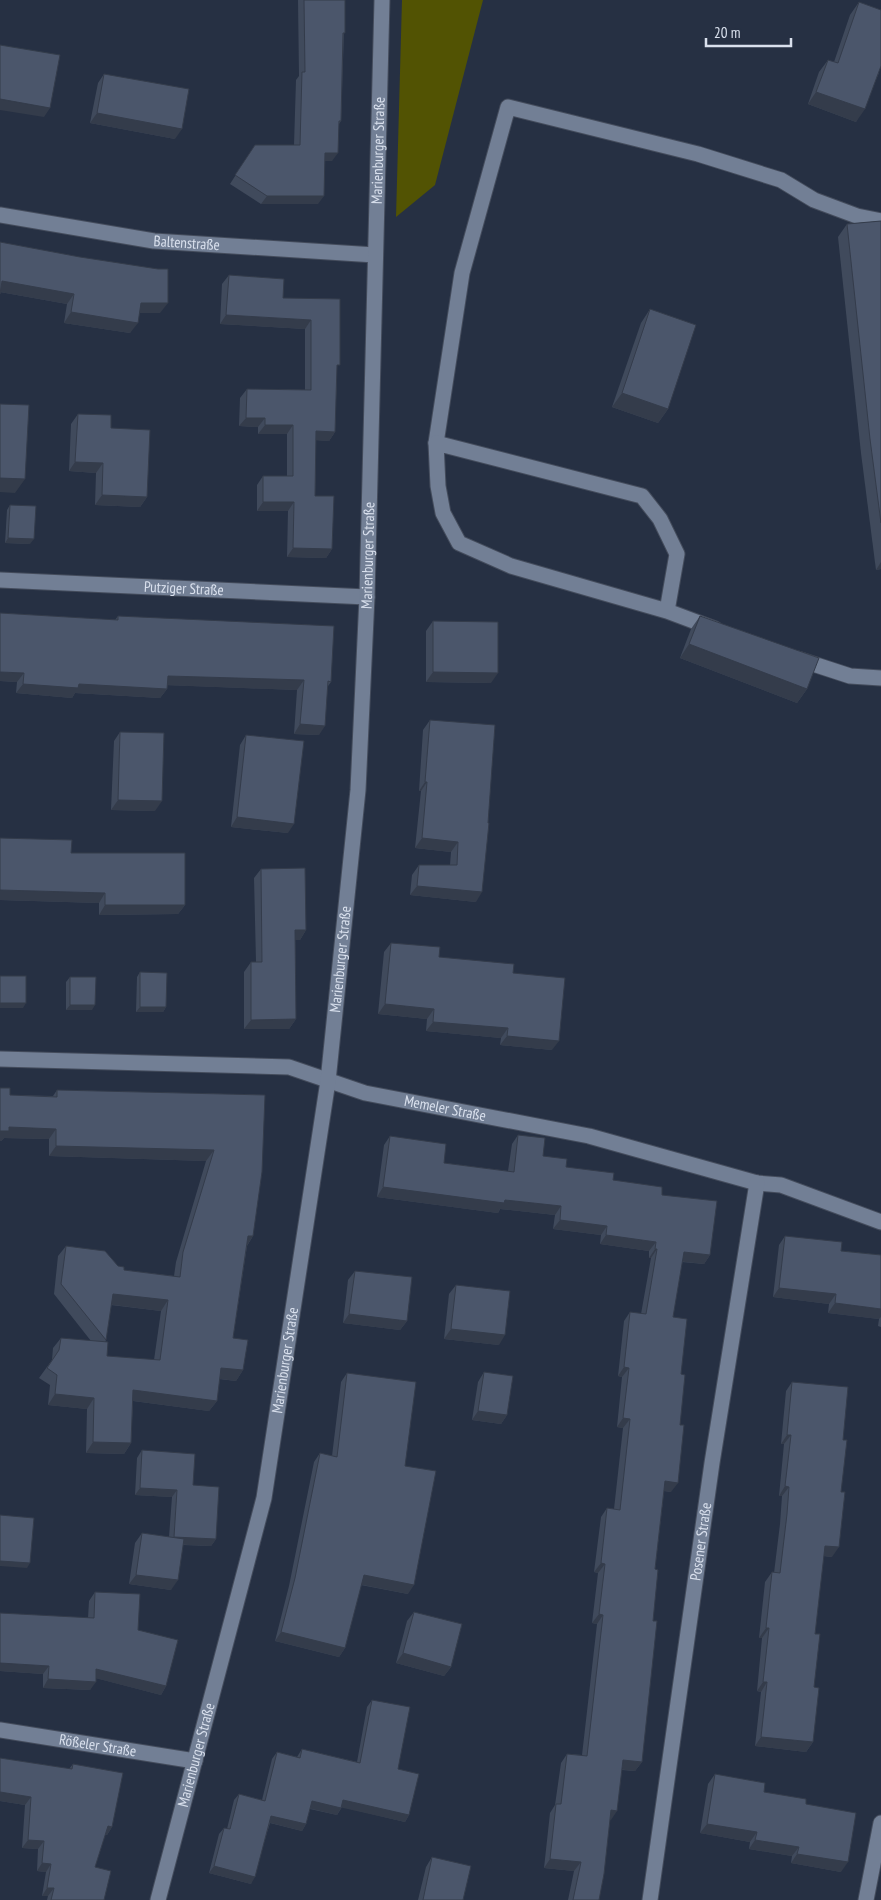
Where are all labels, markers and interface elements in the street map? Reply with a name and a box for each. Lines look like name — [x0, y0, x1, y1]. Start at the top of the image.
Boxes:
scale bar — [706, 15, 791, 47]
text: 20 m — [714, 23, 740, 42]
street label: Marienburger Straße — [367, 97, 389, 204]
street label: Baltenstraße — [153, 231, 220, 254]
street label: Marienburger Straße — [356, 502, 378, 609]
street label: Putziger Straße — [143, 577, 224, 599]
street label: Marienburger Straße — [325, 905, 355, 1013]
street label: Memeler Straße — [403, 1091, 488, 1125]
street label: Marienburger Straße — [267, 1306, 302, 1415]
street label: Posener Straße — [685, 1501, 715, 1582]
street label: Marienburger Straße — [173, 1701, 219, 1809]
street label: Rößeler Straße — [58, 1730, 138, 1761]

